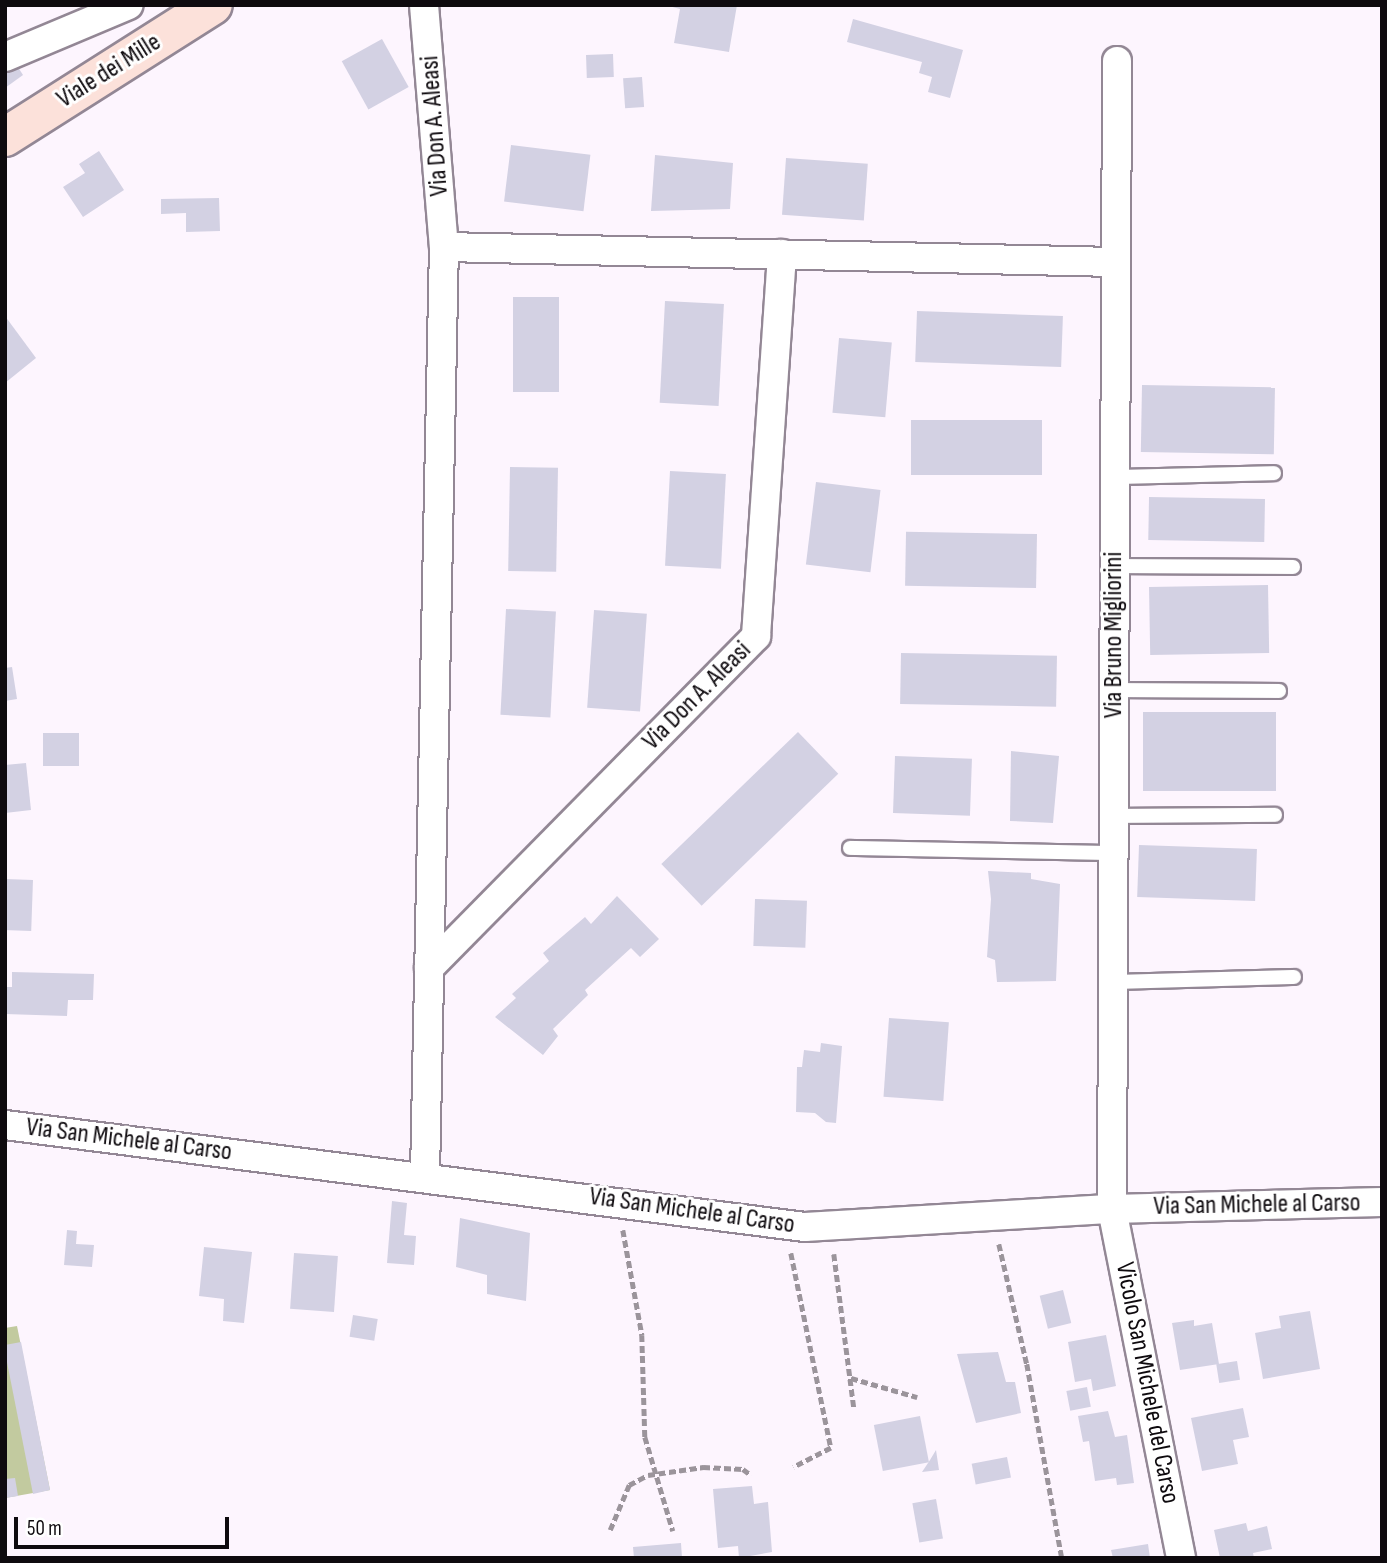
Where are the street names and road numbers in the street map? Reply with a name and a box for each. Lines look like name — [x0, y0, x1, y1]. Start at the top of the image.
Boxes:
street label: Viale dei Mille — [51, 27, 167, 115]
street label: Via Don A. Aleasi — [415, 55, 455, 197]
street label: Via Bruno Migliorini — [1098, 552, 1130, 718]
street label: Via Don A. Aleasi — [636, 635, 758, 757]
street label: Via San Michele al Carso — [24, 1112, 234, 1168]
street label: Via San Michele al Carso — [587, 1181, 797, 1241]
street label: Via San Michele al Carso — [1153, 1188, 1361, 1222]
street label: Vicolo San Michele del Carso — [1108, 1260, 1186, 1506]

